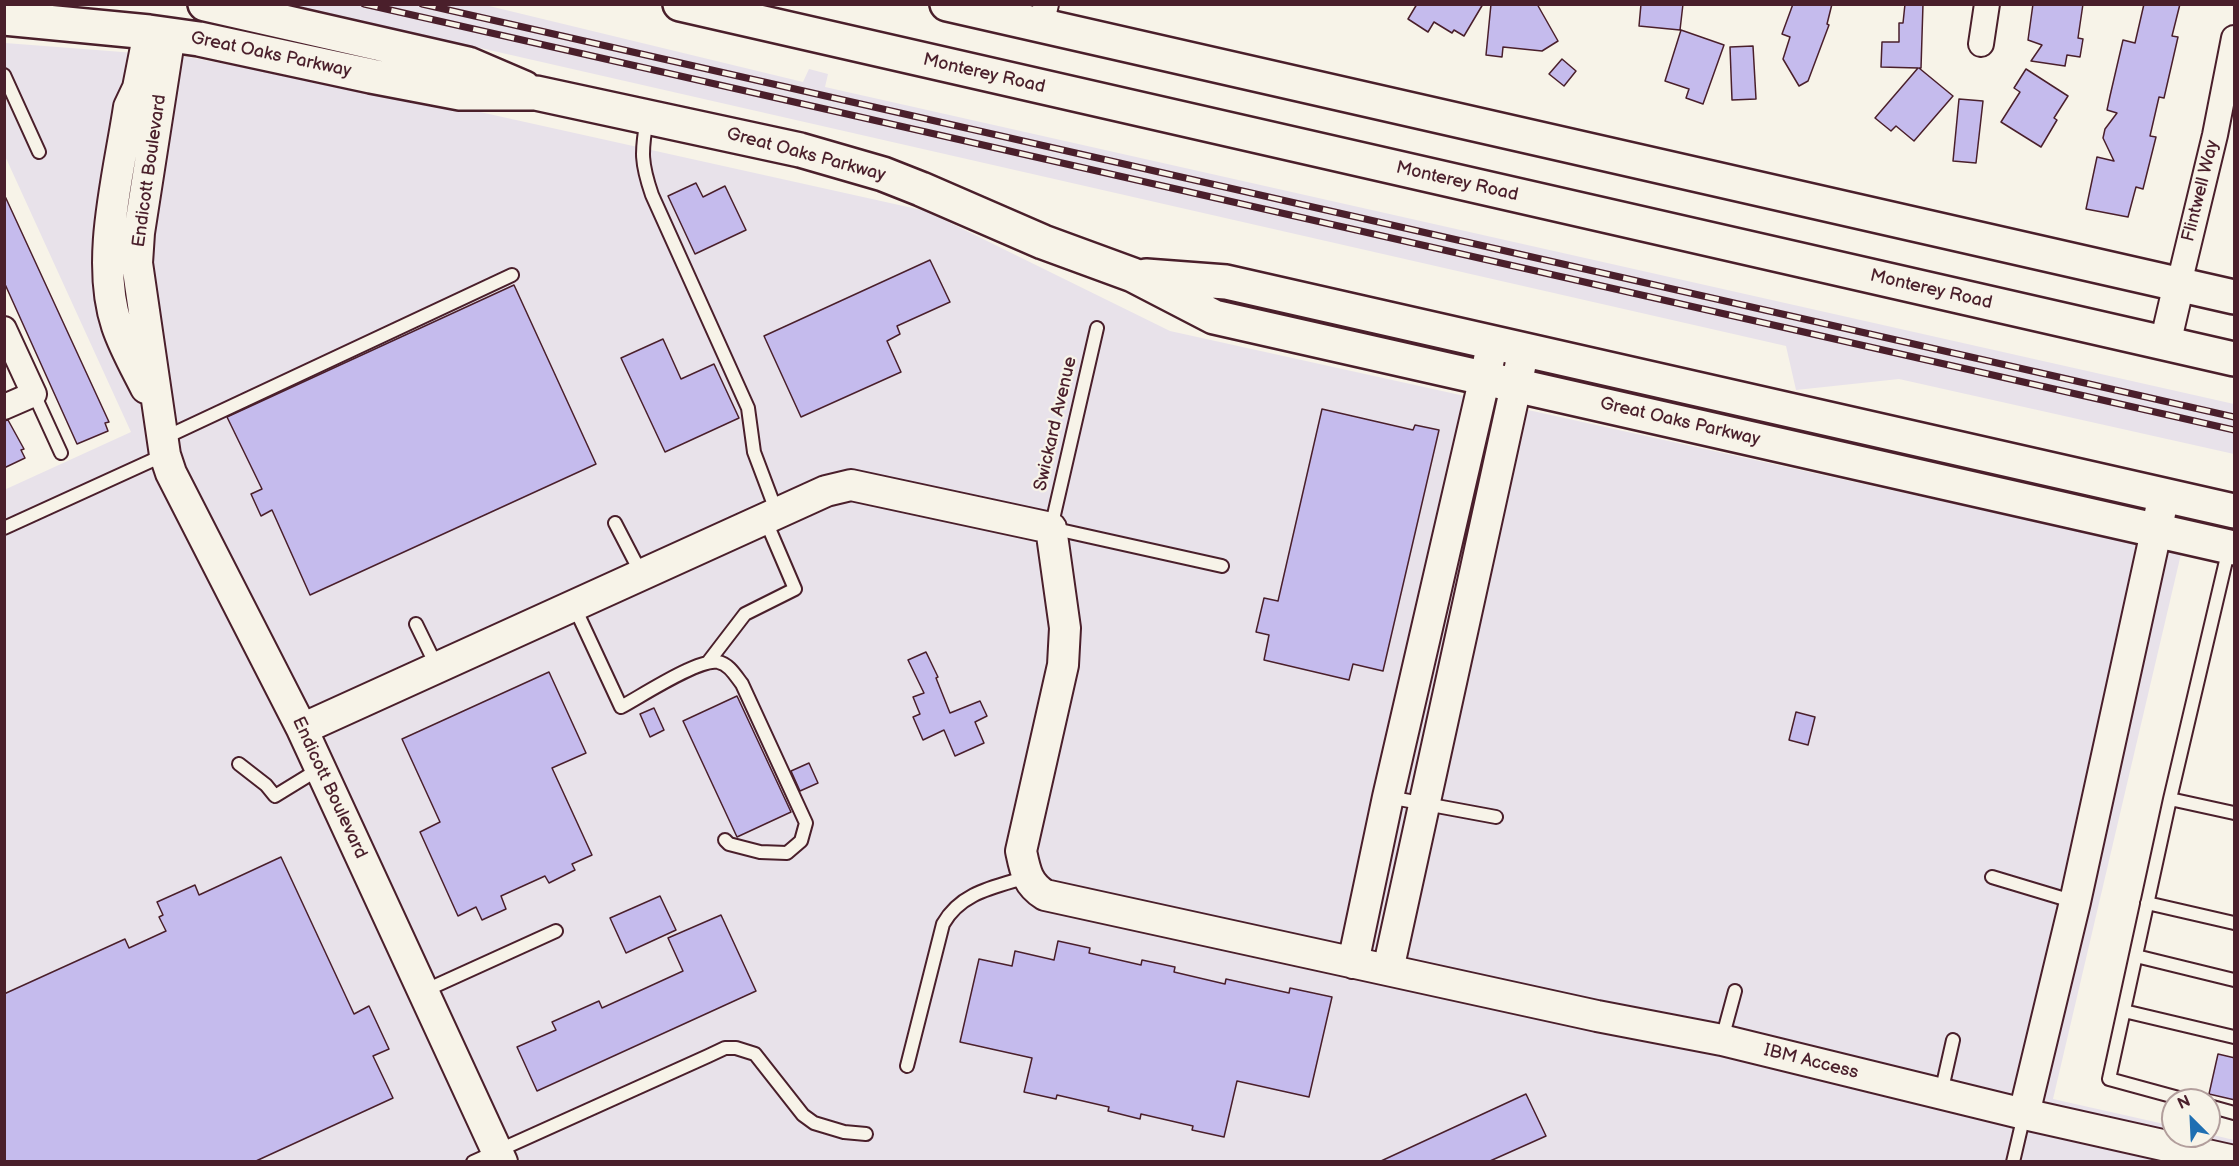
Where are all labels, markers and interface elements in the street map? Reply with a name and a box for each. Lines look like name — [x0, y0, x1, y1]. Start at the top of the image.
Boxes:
street label: Great Oaks Parkway — [189, 27, 353, 83]
street label: Monterey Road — [921, 49, 1047, 99]
street label: Endicott Boulevard — [129, 93, 171, 249]
street label: Great Oaks Parkway — [724, 123, 888, 187]
street label: Flintwell Way — [2178, 138, 2224, 244]
street label: Monterey Road — [1394, 157, 1520, 207]
street label: Monterey Road — [1868, 265, 1994, 315]
street label: Swickard Avenue — [1030, 355, 1082, 493]
street label: Great Oaks Parkway — [1598, 393, 1762, 451]
street label: Endicott Boulevard — [287, 714, 371, 862]
street label: IBM Access — [1762, 1040, 1860, 1084]
north arrow — [2161, 1088, 2221, 1148]
text: N — [2175, 1092, 2194, 1114]

